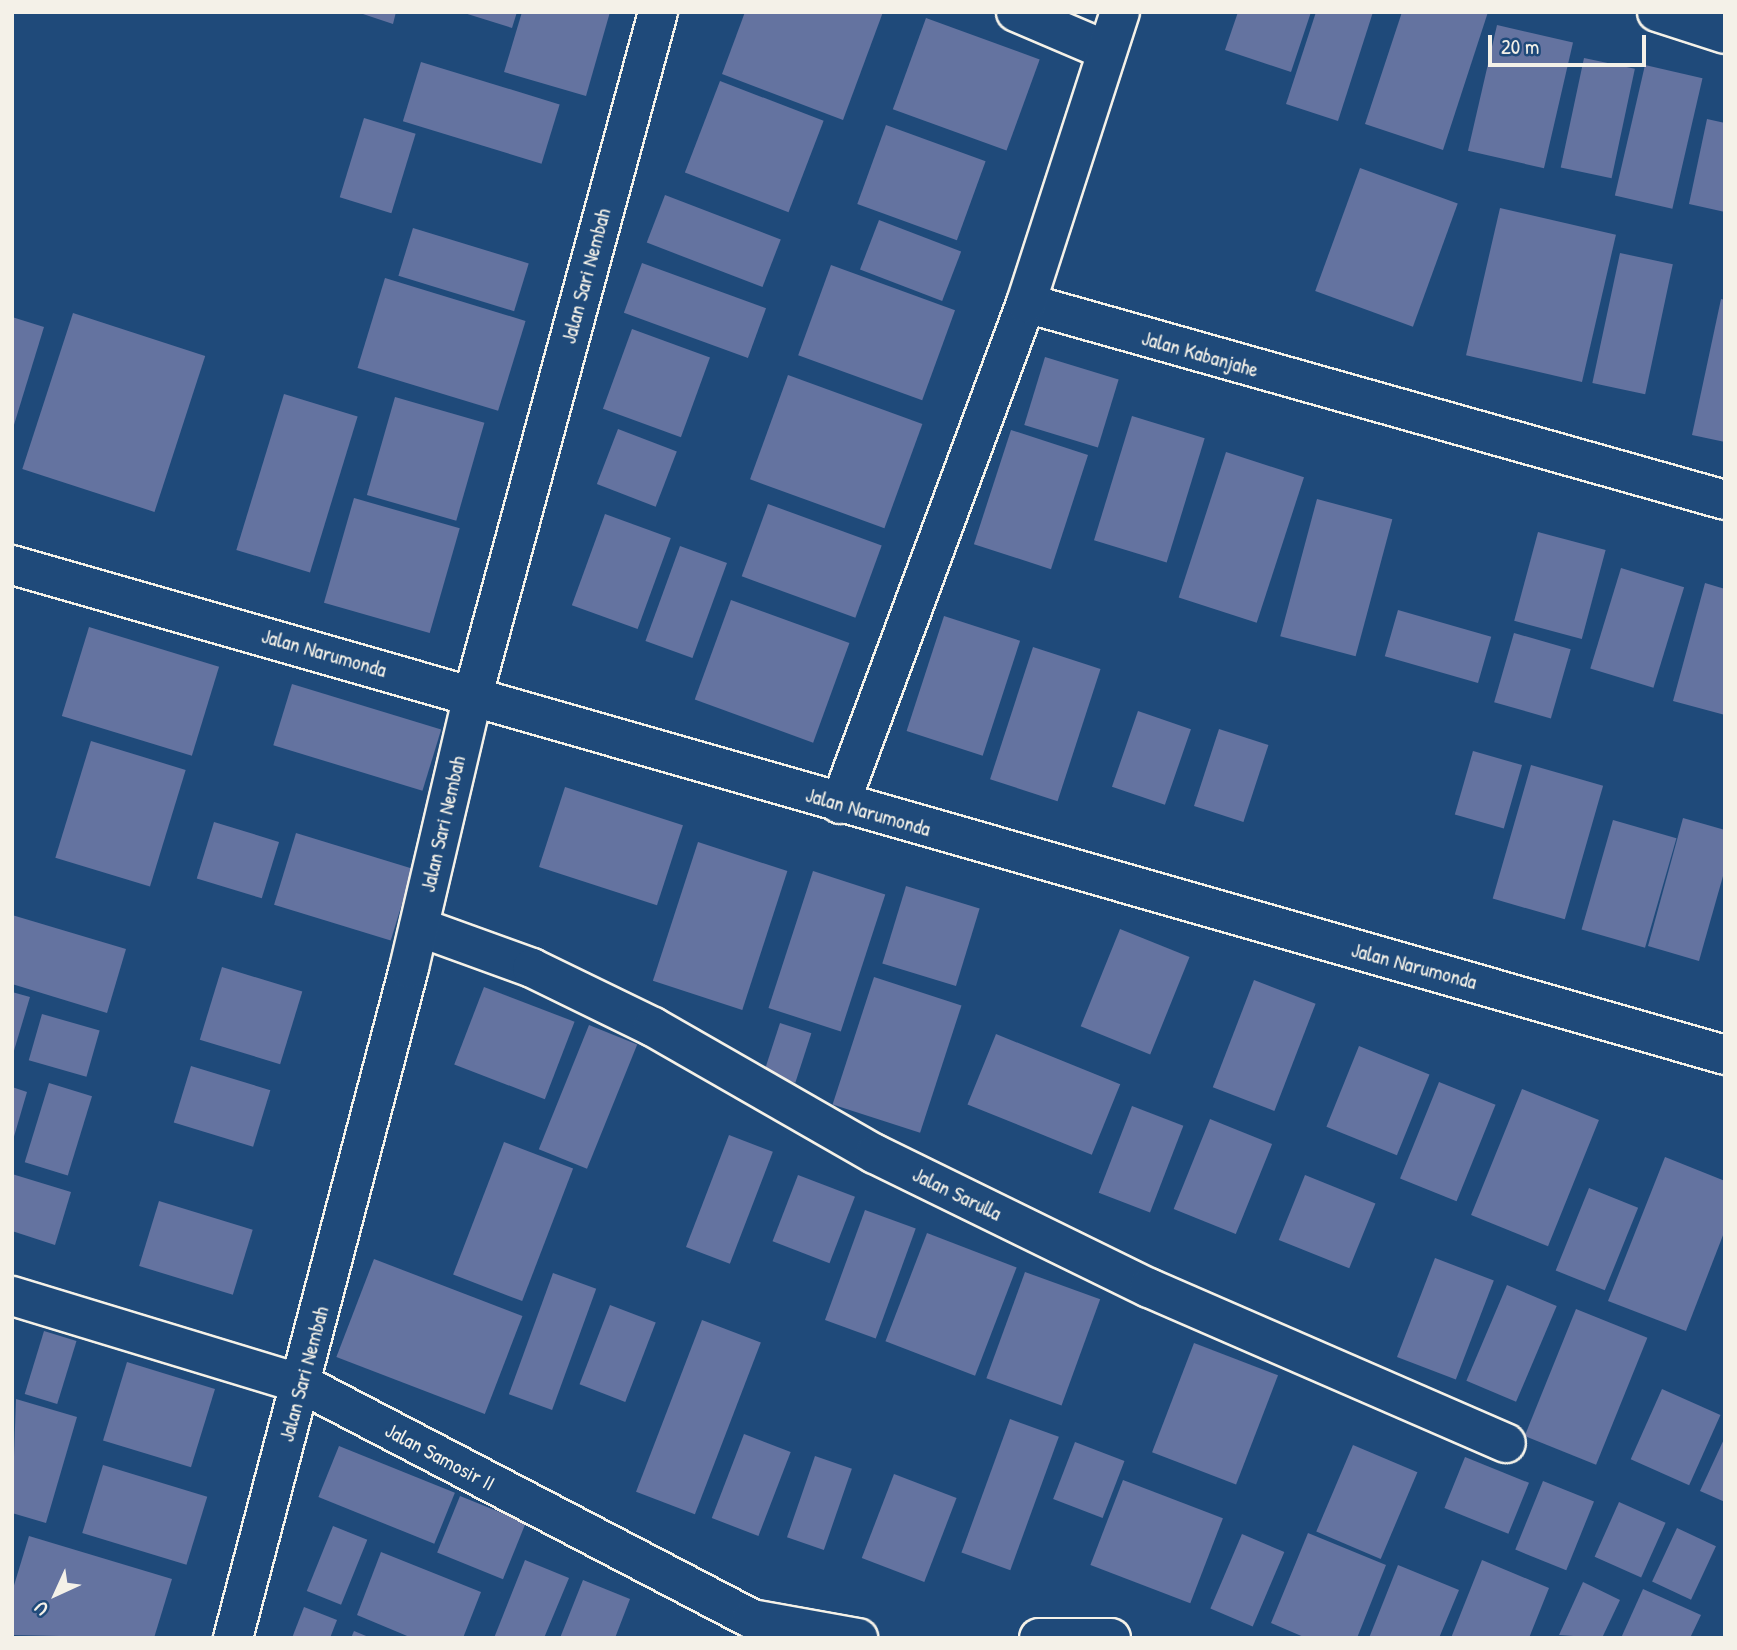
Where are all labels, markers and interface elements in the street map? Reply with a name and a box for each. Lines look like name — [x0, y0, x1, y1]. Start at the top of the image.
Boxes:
scale bar — [1492, 21, 1650, 65]
text: 20 m — [1501, 32, 1539, 61]
street label: Jalan Sari Nembah — [556, 206, 616, 346]
street label: Jalan Kabanjahe — [1139, 325, 1261, 383]
street label: Jalan Narumonda — [259, 623, 389, 683]
street label: Jalan Sari Nembah — [415, 753, 471, 895]
street label: Jalan Narumonda — [803, 782, 933, 842]
street label: Jalan Narumonda — [1349, 937, 1479, 995]
street label: Jalan Sarulla — [908, 1162, 1006, 1226]
street label: Jalan Sari Nembah — [274, 1304, 334, 1444]
street label: Jalan Samosir II — [381, 1418, 499, 1496]
north arrow — [21, 1559, 91, 1629]
text: U — [28, 1596, 54, 1622]

